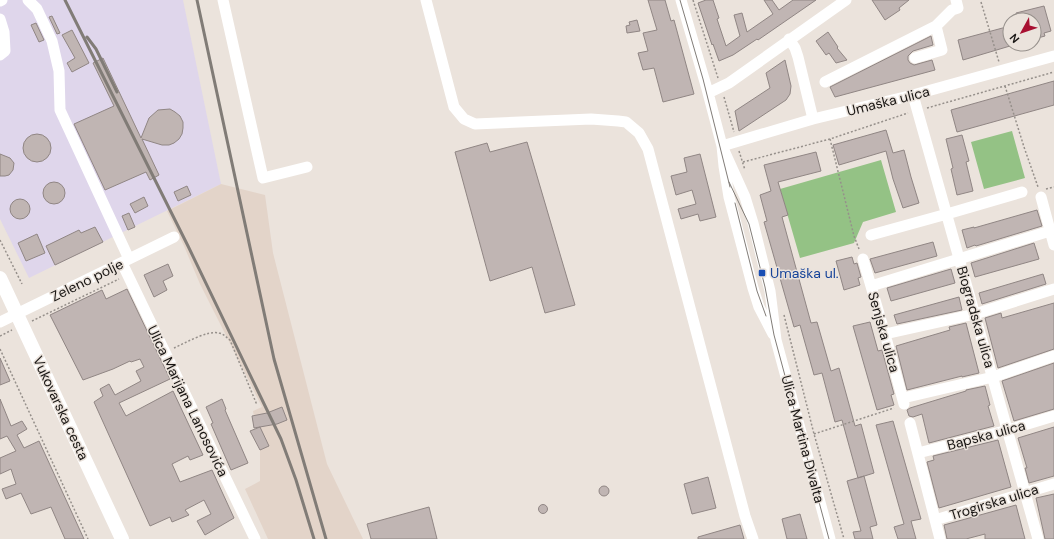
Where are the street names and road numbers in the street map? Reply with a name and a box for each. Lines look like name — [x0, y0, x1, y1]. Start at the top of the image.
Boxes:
street label: Umaška ulica — [845, 82, 931, 120]
street label: Zeleno polje — [48, 255, 126, 305]
street label: Biogradska ulica — [953, 264, 999, 370]
street label: Senjska ulica — [864, 290, 904, 374]
street label: Ulica Marijana Lanosovića — [144, 322, 232, 480]
street label: Vukovarska cesta — [29, 353, 93, 463]
street label: Ulica Martina Divalta — [777, 373, 829, 505]
street label: Bapska ulica — [945, 416, 1027, 454]
street label: Trogirska ulica — [947, 480, 1041, 524]

